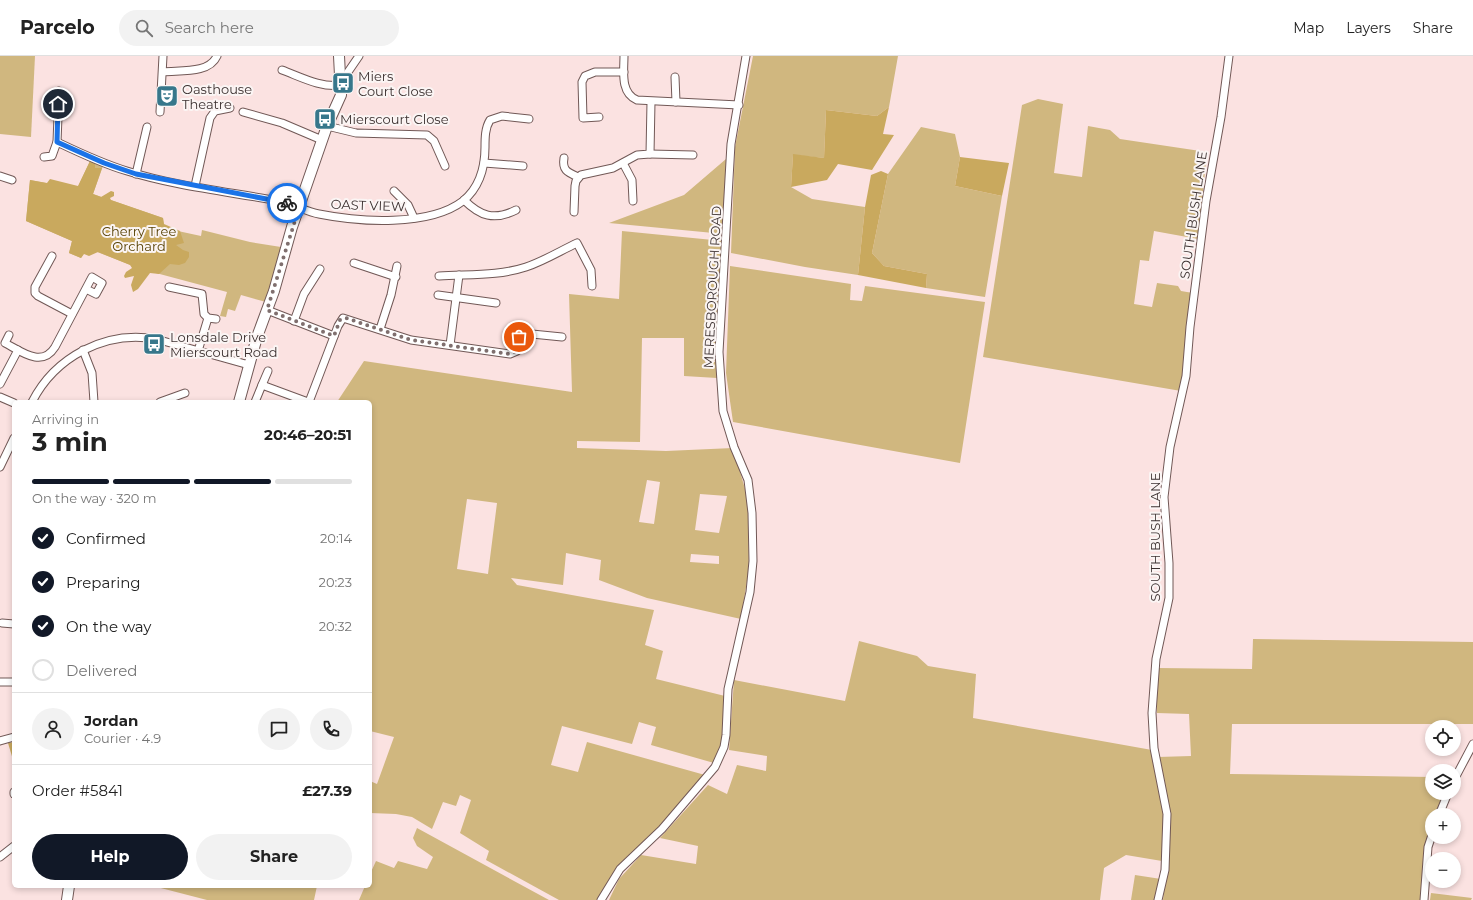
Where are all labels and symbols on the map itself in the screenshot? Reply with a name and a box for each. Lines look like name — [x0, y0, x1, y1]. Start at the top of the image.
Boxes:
place label: Miers Court Close — [358, 68, 433, 99]
bus stop icon: Miers Court Close — [330, 70, 356, 96]
place label: Oasthouse Theatre — [182, 81, 252, 112]
theatre icon: Oasthouse Theatre — [154, 83, 180, 109]
pin — [41, 87, 75, 121]
bus stop icon: Mierscourt Close — [312, 106, 338, 132]
place label: Mierscourt Close — [340, 111, 449, 127]
street label: SOUTH BUSH LANE — [1176, 150, 1210, 280]
courier — [267, 183, 307, 223]
street label: OAST VIEW — [330, 196, 406, 214]
street label: MERESBOROUGH ROAD — [700, 205, 724, 369]
park label: Cherry Tree Orchard — [102, 223, 176, 254]
pin — [502, 320, 536, 354]
place label: Lonsdale Drive Mierscourt Road — [170, 329, 277, 360]
bus stop icon: Lonsdale Drive Mierscourt Road — [141, 331, 167, 357]
street label: SOUTH BUSH LANE — [1147, 473, 1163, 601]

